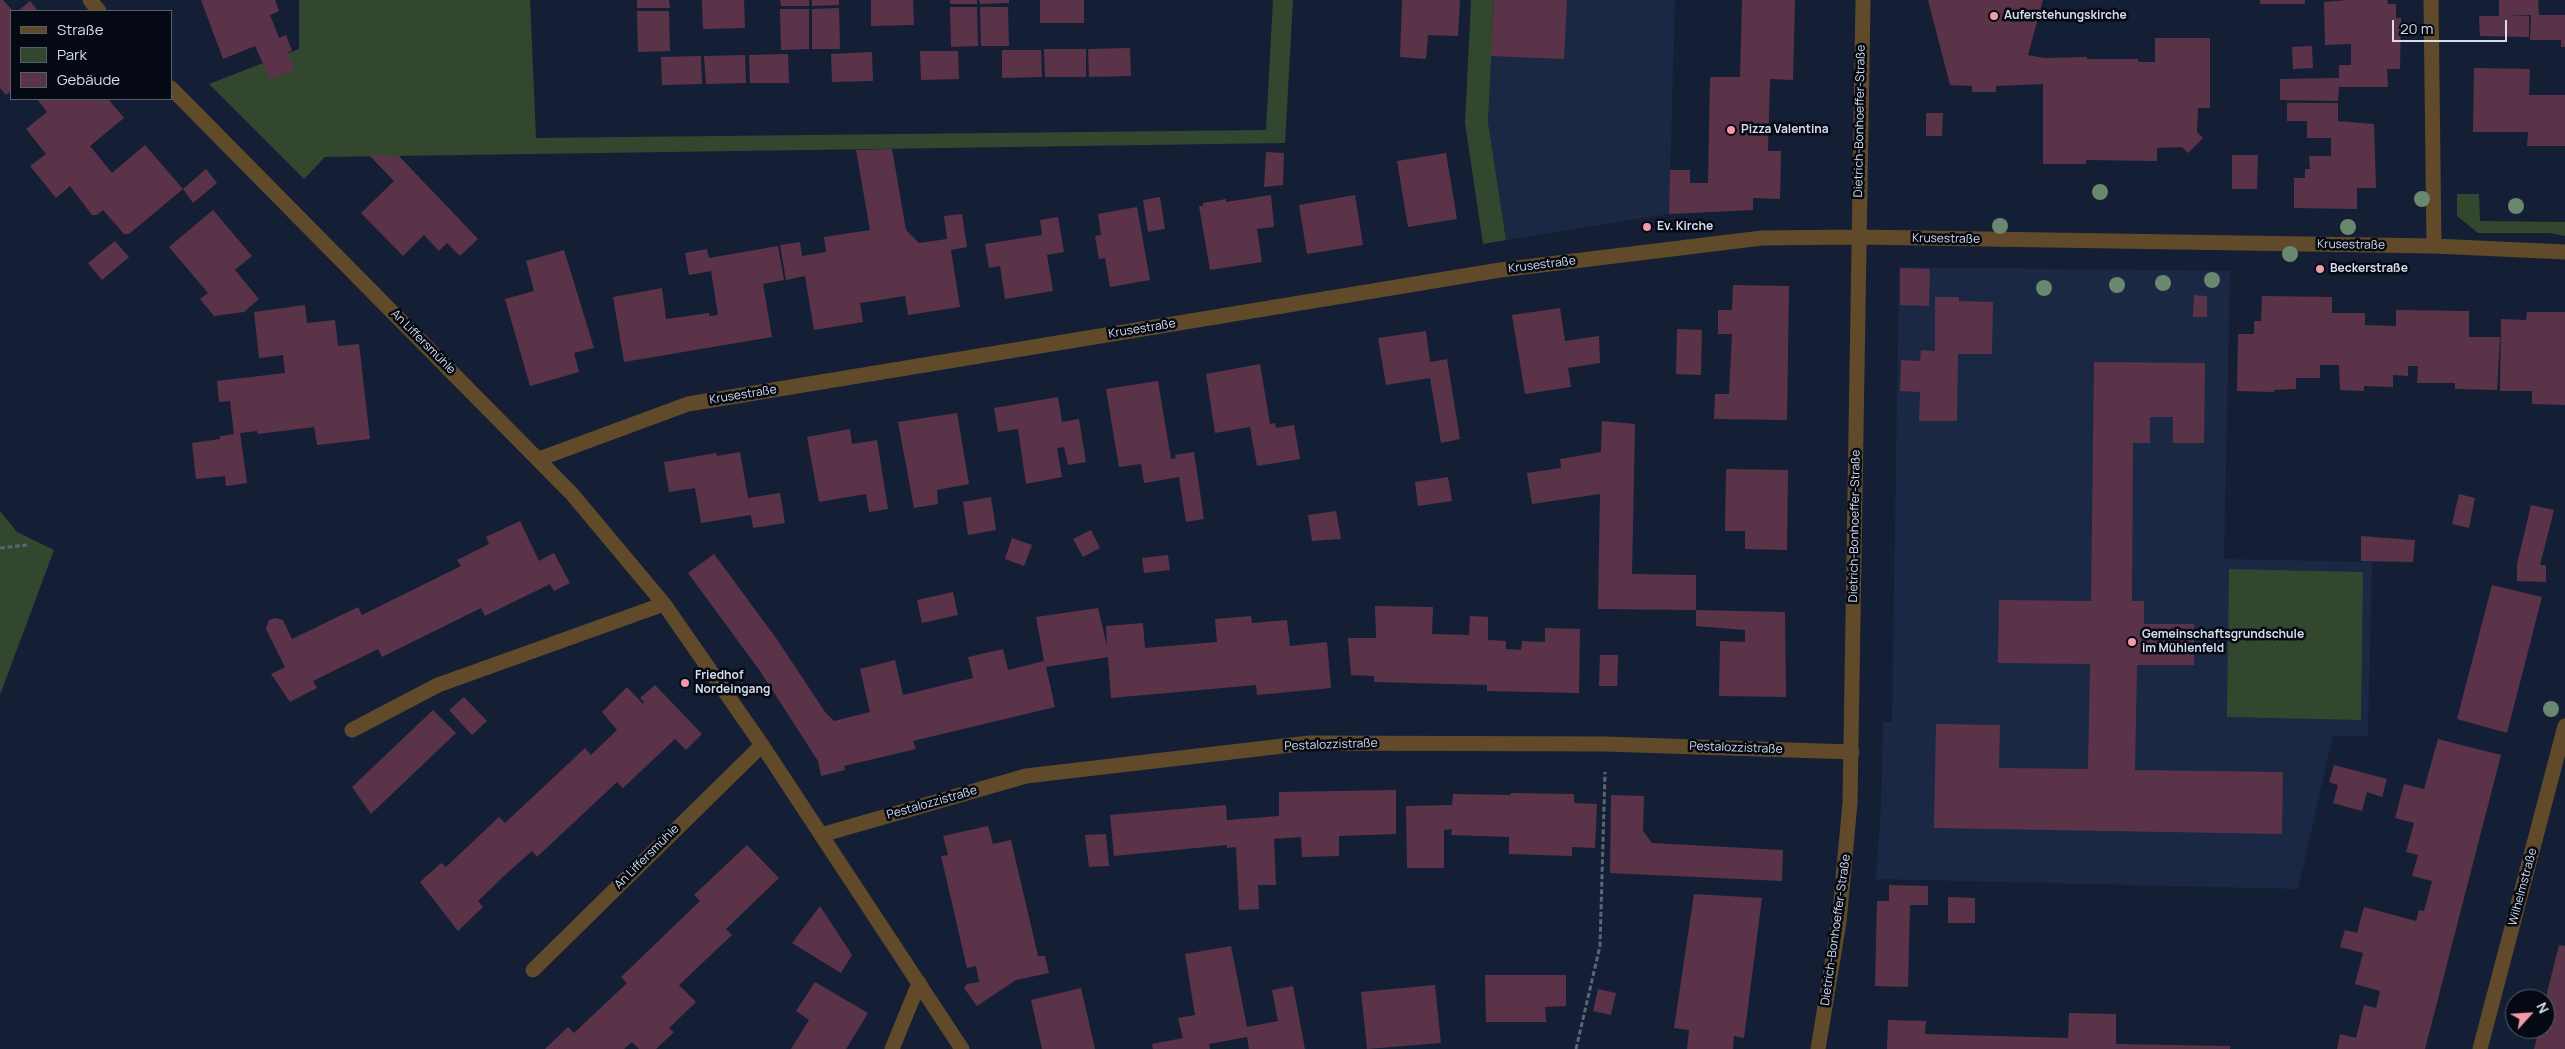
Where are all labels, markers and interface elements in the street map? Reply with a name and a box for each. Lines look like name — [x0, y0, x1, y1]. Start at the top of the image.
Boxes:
place label: Auferstehungskirche — [2004, 9, 2127, 23]
legend — [10, 10, 172, 100]
marker: Auferstehungskirche — [1988, 10, 2000, 22]
scale bar — [2395, 10, 2510, 42]
text: 20 m — [2400, 18, 2433, 39]
text: Straße — [57, 19, 103, 40]
text: Park — [57, 44, 87, 65]
street label: Dietrich-Bonhoeffer-Straße — [1851, 45, 1869, 197]
text: Gebäude — [57, 69, 120, 90]
place label: Pizza Valentina — [1741, 123, 1829, 137]
marker: Pizza Valentina — [1725, 124, 1737, 136]
place label: Ev. Kirche — [1657, 220, 1713, 234]
marker: Ev. Kirche — [1641, 221, 1653, 233]
street label: Krusestraße — [1912, 231, 1980, 247]
street label: Krusestraße — [2317, 237, 2385, 253]
street label: Krusestraße — [1507, 254, 1577, 276]
place label: Beckerstraße — [2330, 262, 2408, 276]
marker: Beckerstraße — [2314, 263, 2326, 275]
street label: An Liffersmühle — [388, 307, 458, 377]
street label: Krusestraße — [1107, 317, 1177, 341]
street label: Krusestraße — [708, 383, 778, 407]
street label: Dietrich-Bonhoeffer-Straße — [1846, 450, 1864, 602]
place label: Gemeinschaftsgrundschule im Mühlenfeld — [2142, 628, 2304, 656]
marker: Gemeinschaftsgrundschule im Mühlenfeld — [2126, 636, 2138, 648]
place label: Friedhof Nordeingang — [695, 669, 770, 697]
marker: Friedhof Nordeingang — [679, 677, 691, 689]
street label: Pestalozzistraße — [1284, 736, 1378, 754]
street label: Pestalozzistraße — [1689, 739, 1783, 757]
street label: Pestalozzistraße — [885, 783, 979, 823]
street label: An Liffersmühle — [612, 822, 682, 892]
street label: Wilhelmstraße — [2506, 847, 2540, 927]
street label: Dietrich-Bonhoeffer-Straße — [1818, 853, 1854, 1007]
north arrow — [2505, 989, 2555, 1039]
text: N — [2532, 999, 2554, 1016]

